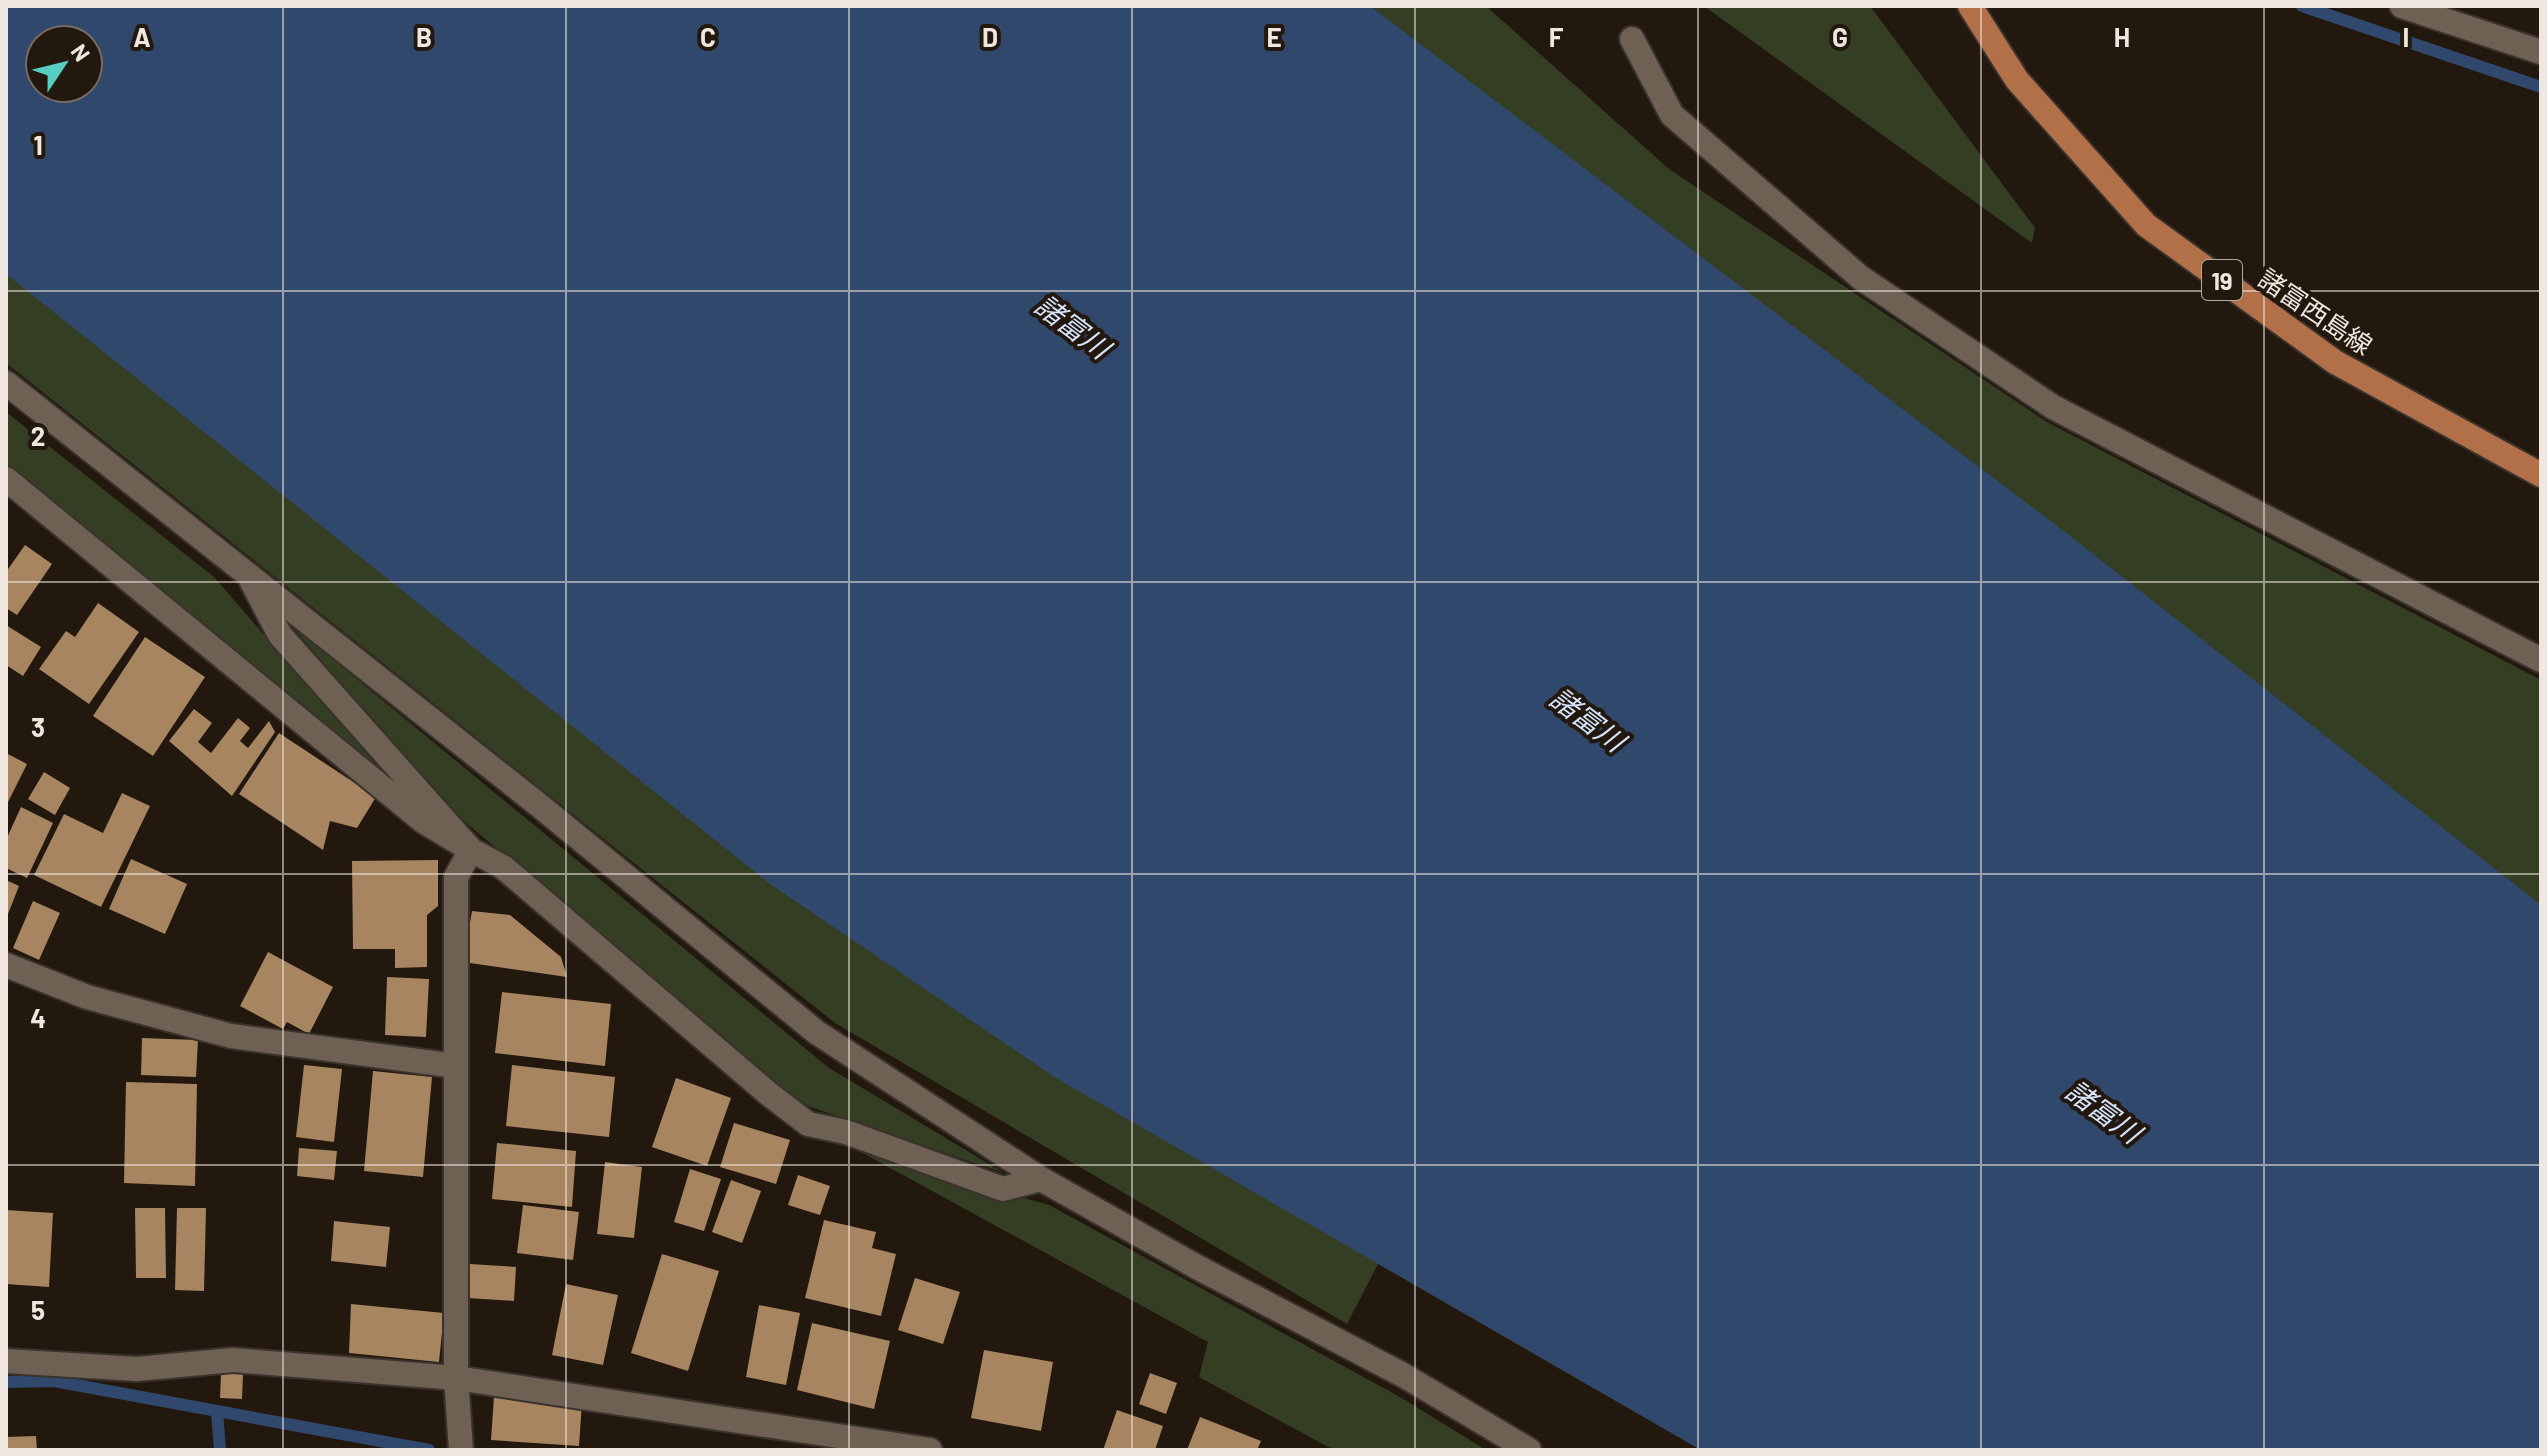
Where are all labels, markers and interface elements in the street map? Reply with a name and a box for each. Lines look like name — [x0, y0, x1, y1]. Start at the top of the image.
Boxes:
text: A — [133, 21, 151, 52]
text: B — [416, 21, 432, 52]
text: C — [700, 21, 716, 52]
text: D — [982, 21, 998, 52]
text: E — [1266, 21, 1282, 52]
text: F — [1549, 21, 1564, 52]
text: G — [1832, 21, 1848, 52]
text: H — [2114, 21, 2130, 52]
text: I — [2403, 21, 2409, 52]
north arrow — [24, 24, 104, 104]
text: N — [66, 39, 96, 65]
text: 1 — [33, 129, 43, 160]
road number: 19 — [2202, 260, 2242, 300]
street label: 諸富西島線 — [2253, 262, 2379, 360]
water label: 諸富川 — [1029, 287, 1119, 367]
text: 2 — [31, 420, 45, 451]
water label: 諸富川 — [1544, 680, 1634, 760]
text: 3 — [31, 711, 45, 742]
text: 4 — [30, 1002, 46, 1033]
water label: 諸富川 — [2060, 1073, 2150, 1151]
text: 5 — [31, 1294, 45, 1325]

